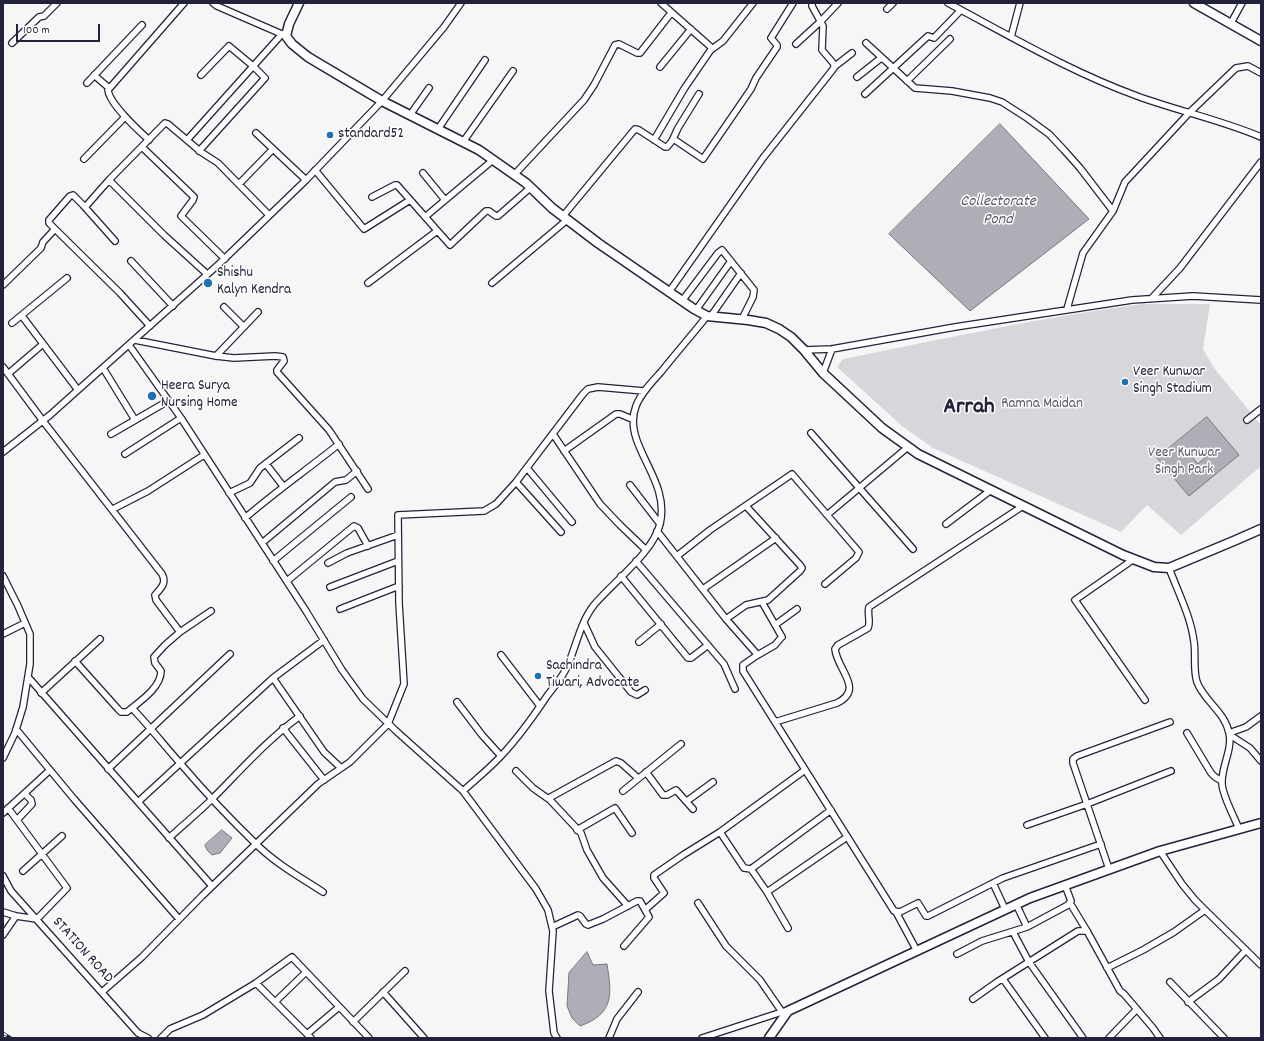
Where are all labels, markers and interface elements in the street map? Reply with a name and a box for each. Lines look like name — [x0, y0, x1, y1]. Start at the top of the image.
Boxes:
scale bar — [18, 16, 102, 42]
text: 100 m — [23, 22, 50, 39]
place label: standard52 — [338, 126, 404, 144]
marker: standard52 — [325, 130, 335, 140]
water label: Collectorate Pond — [960, 193, 1036, 231]
place label: Shishu Kalyn Kendra — [217, 265, 291, 300]
marker: Shishu Kalyn Kendra — [202, 277, 214, 289]
place label: Veer Kunwar Singh Stadium — [1133, 364, 1212, 399]
marker: Veer Kunwar Singh Stadium — [1120, 377, 1130, 387]
place label: Heera Surya Nursing Home — [161, 378, 238, 413]
marker: Heera Surya Nursing Home — [146, 390, 158, 402]
district label: Arrah — [944, 395, 994, 423]
park label: Ramna Maidan — [1001, 396, 1083, 414]
park label: Veer Kunwar Singh Park — [1148, 445, 1220, 480]
place label: Sachindra Tiwari, Advocate — [546, 658, 639, 693]
marker: Sachindra Tiwari, Advocate — [533, 671, 543, 681]
street label: STATION ROAD — [48, 914, 116, 988]

